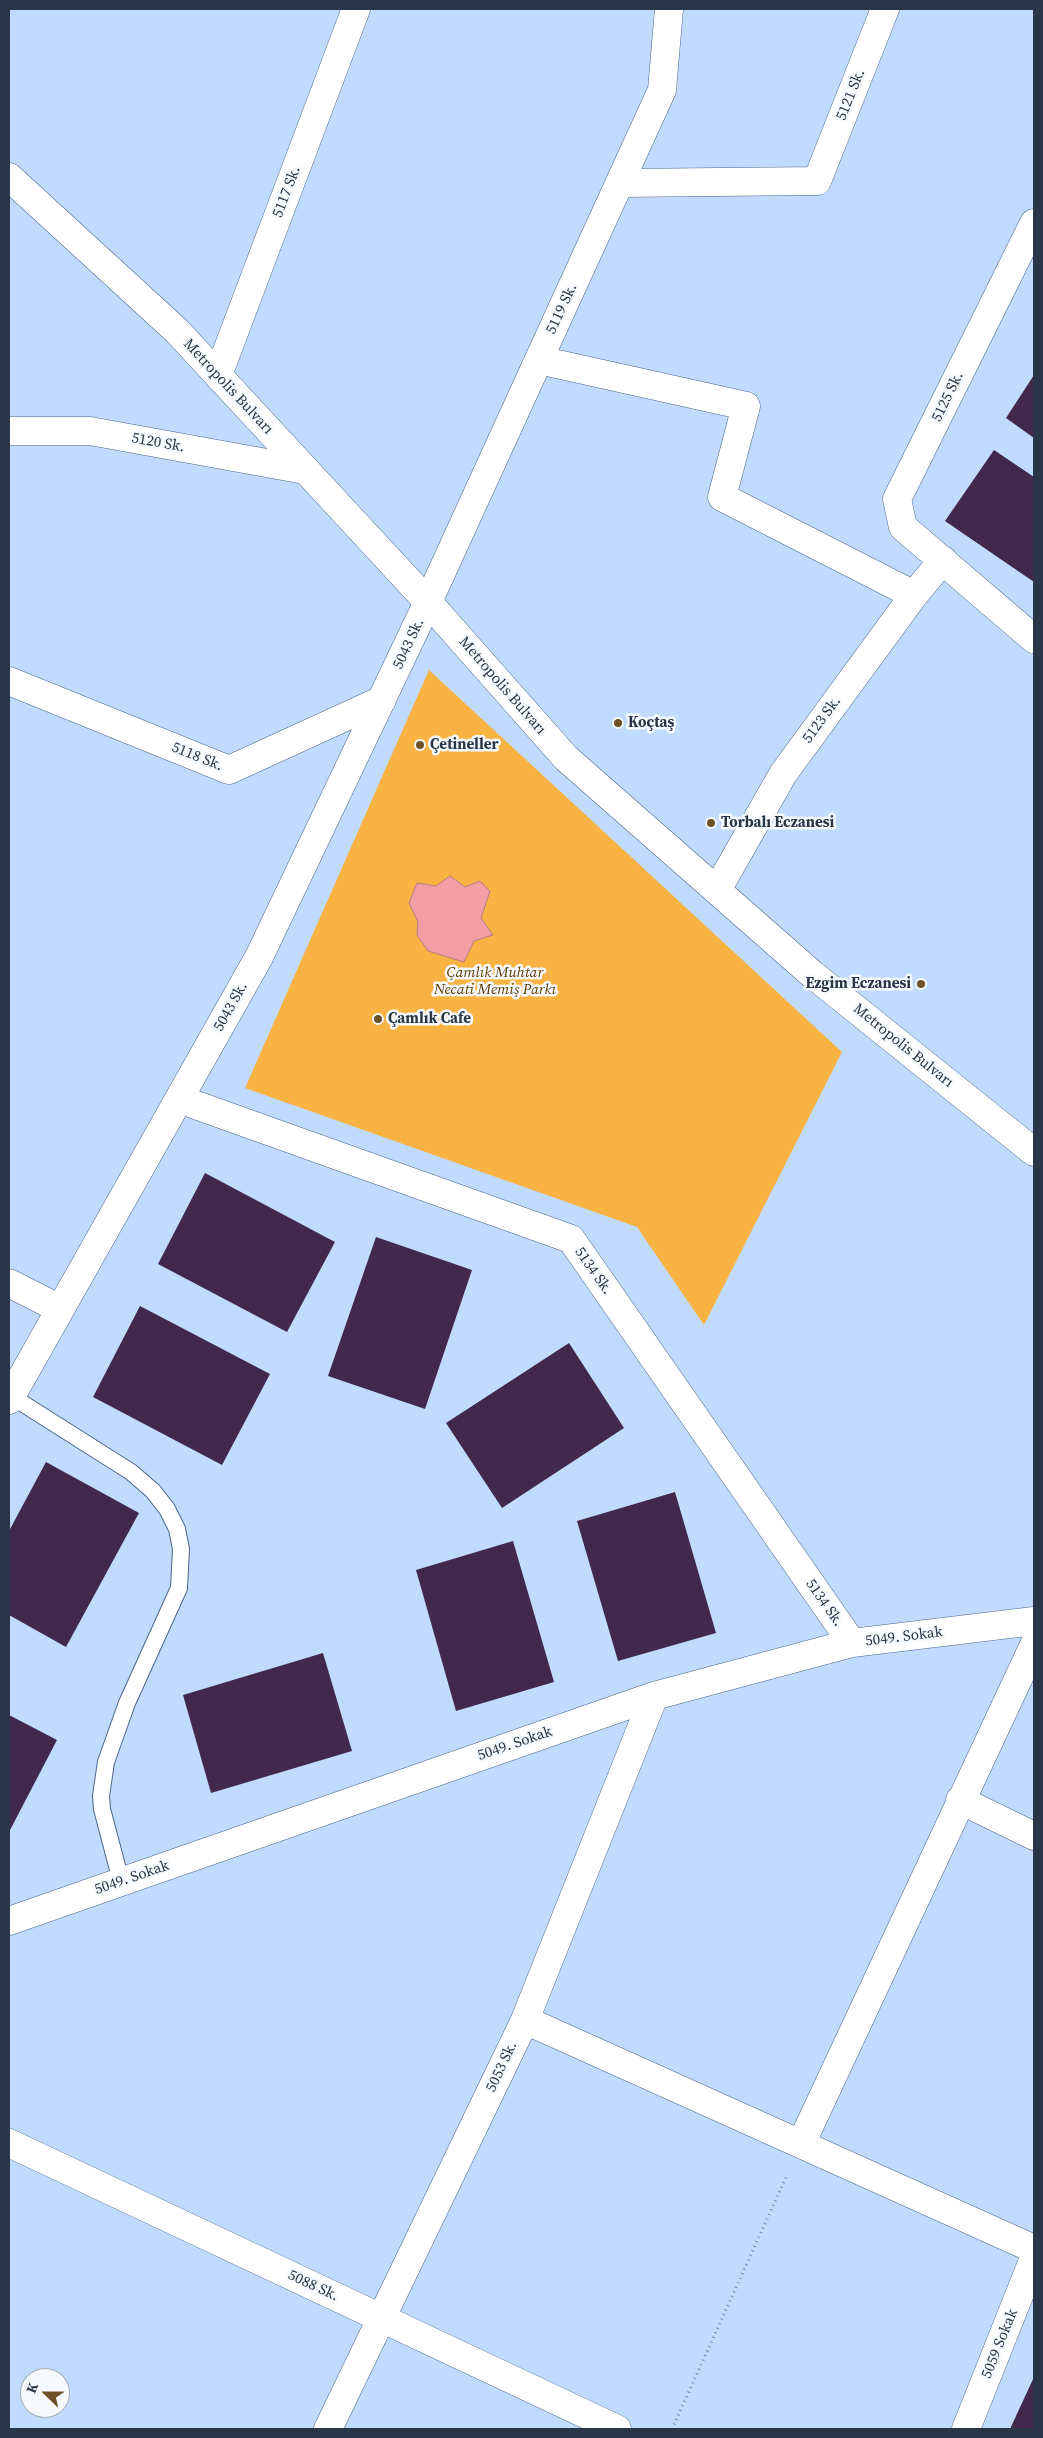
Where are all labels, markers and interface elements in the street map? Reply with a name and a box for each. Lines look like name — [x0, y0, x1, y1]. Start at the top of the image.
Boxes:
street label: 5121 Sk. — [833, 67, 869, 123]
street label: 5117 Sk. — [269, 164, 305, 220]
street label: 5119 Sk. — [542, 281, 582, 337]
street label: Metropolis Bulvarı — [179, 336, 277, 438]
street label: 5125 Sk. — [928, 369, 968, 425]
street label: 5120 Sk. — [130, 429, 186, 457]
street label: 5043 Sk. — [389, 616, 429, 672]
street label: Metropolis Bulvarı — [455, 633, 549, 739]
street label: 5123 Sk. — [799, 693, 845, 747]
place label: Koçtaş — [628, 714, 674, 732]
marker: Koçtaş — [612, 717, 624, 729]
place label: Çetineller — [430, 736, 499, 754]
street label: 5118 Sk. — [169, 739, 225, 775]
marker: Çetineller — [414, 739, 426, 751]
place label: Torbalı Eczanesi — [721, 814, 834, 832]
marker: Torbalı Eczanesi — [705, 817, 717, 829]
park label: Çamlık Muhtar Necati Memiş Parkı — [434, 964, 556, 999]
place label: Ezgim Eczanesi — [805, 975, 911, 993]
marker: Ezgim Eczanesi — [915, 978, 927, 990]
street label: 5043 Sk. — [210, 979, 252, 1035]
street label: Metropolis Bulvarı — [849, 1000, 957, 1092]
place label: Çamlık Cafe — [388, 1010, 471, 1028]
marker: Çamlık Cafe — [372, 1013, 384, 1025]
street label: 5134 Sk. — [570, 1244, 616, 1298]
street label: 5134 Sk. — [801, 1576, 847, 1630]
street label: 5049. Sokak — [864, 1623, 944, 1651]
street label: 5049. Sokak — [475, 1723, 555, 1765]
street label: 5049. Sokak — [92, 1857, 172, 1899]
street label: 5053 Sk. — [482, 2039, 522, 2095]
street label: 5088 Sk. — [285, 2266, 341, 2306]
street label: 5059 Sokak — [978, 2307, 1022, 2381]
north arrow — [20, 2368, 70, 2418]
text: K — [21, 2379, 43, 2396]

